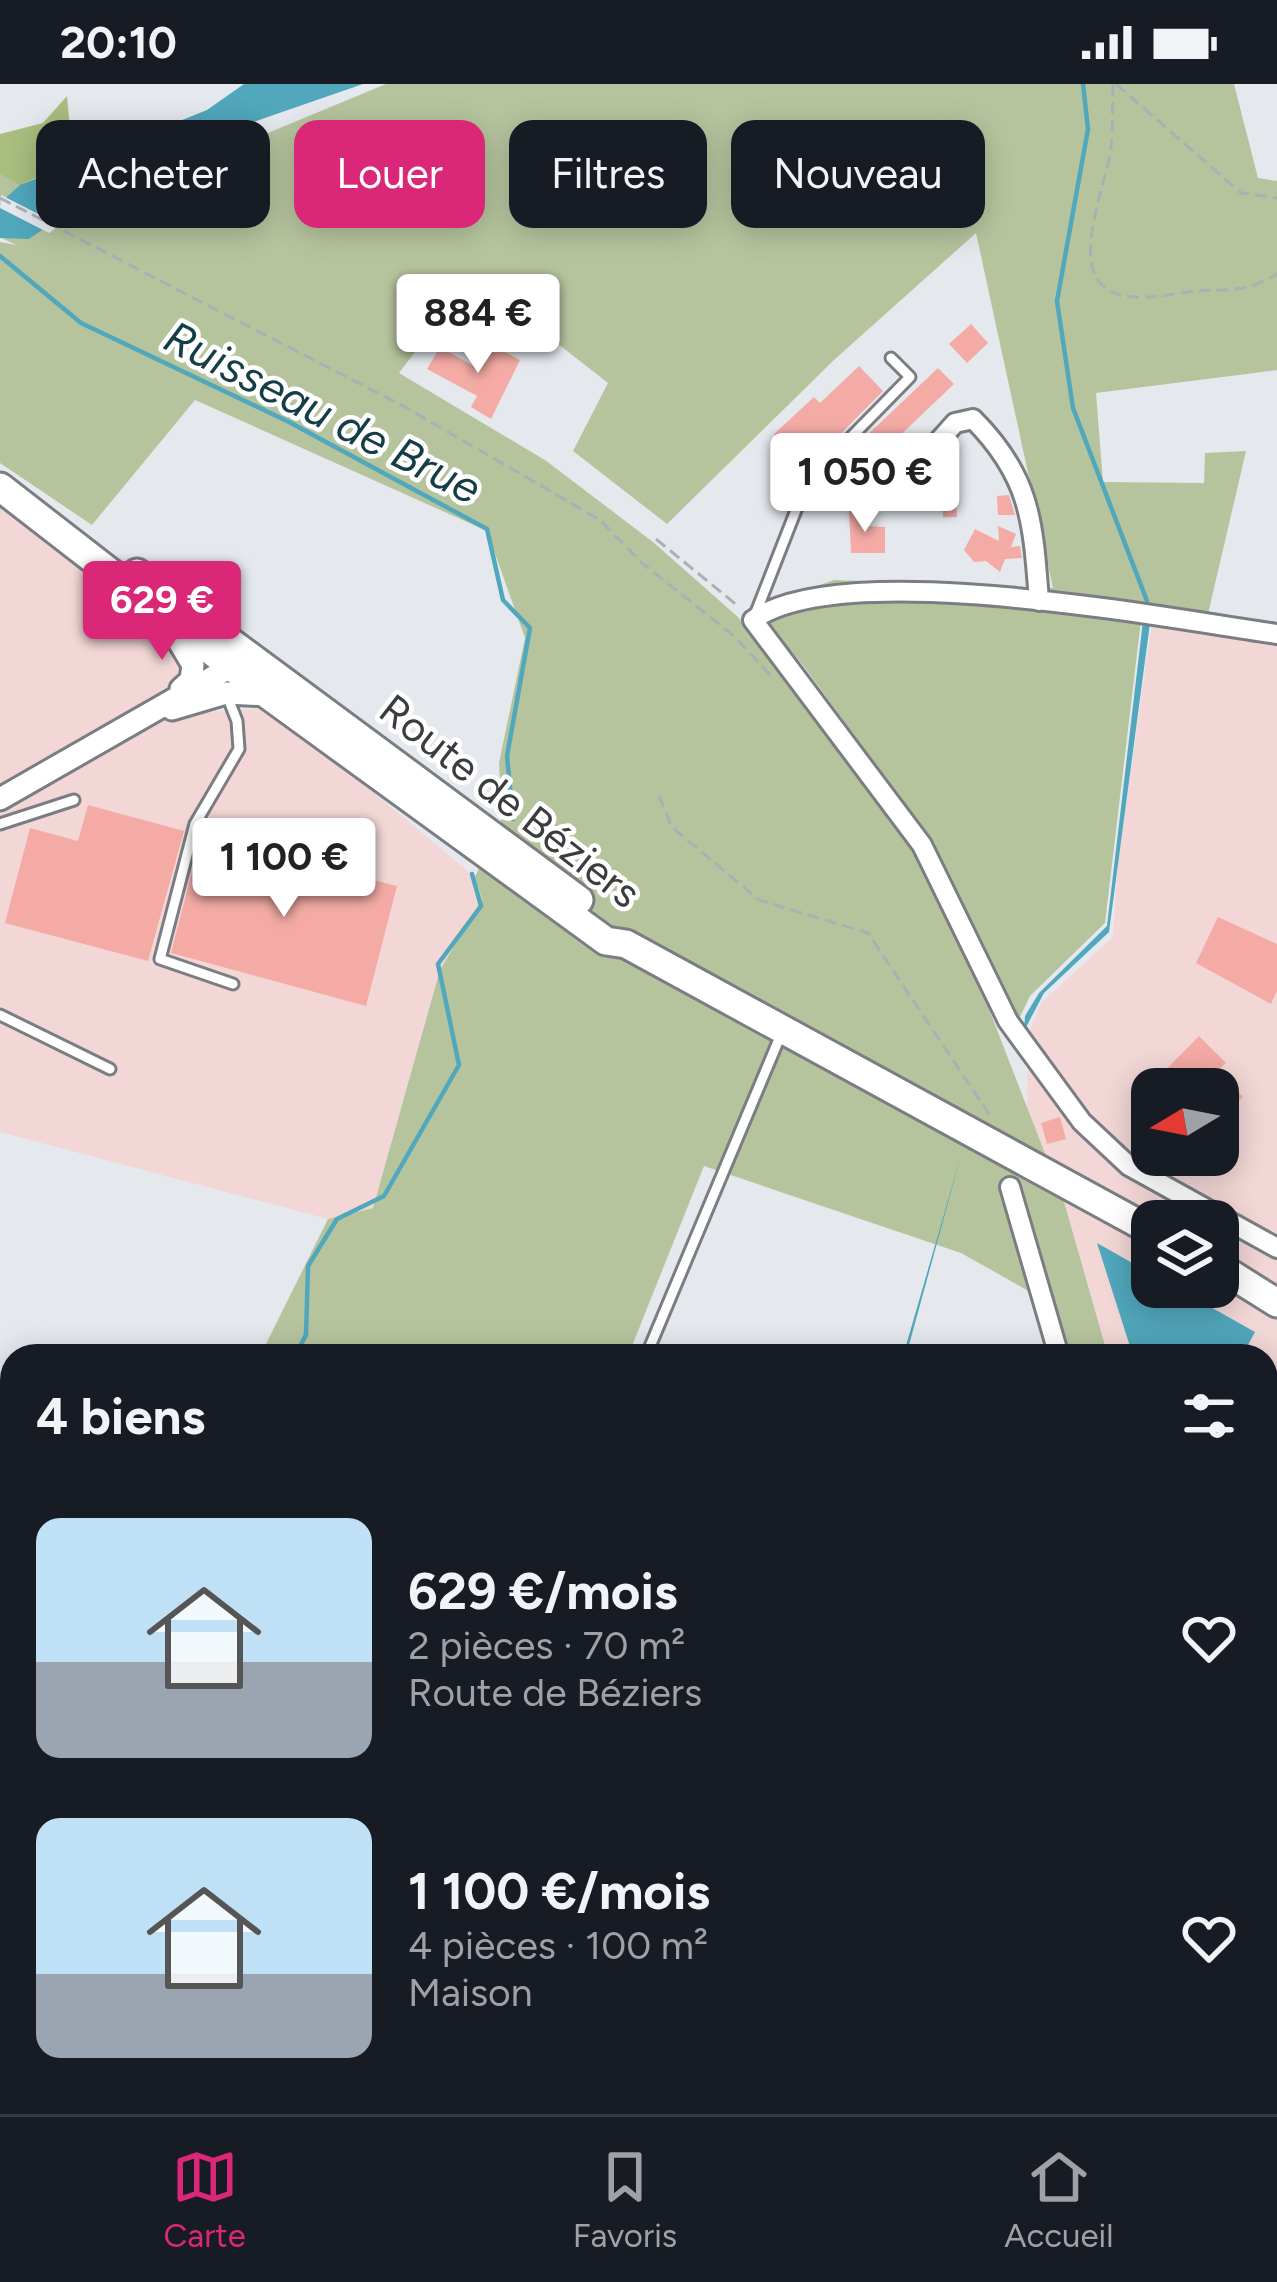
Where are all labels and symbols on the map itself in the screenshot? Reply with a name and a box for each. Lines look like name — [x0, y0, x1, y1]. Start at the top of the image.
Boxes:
pin: 884 € — [394, 274, 562, 376]
water label: Ruisseau de Brue — [156, 309, 490, 515]
pin: 1 050 € — [754, 433, 976, 535]
pin: 629 € — [78, 561, 246, 663]
street label: Route de Béziers — [369, 683, 651, 919]
pin: 1 100 € — [173, 818, 395, 920]
north arrow — [1131, 1068, 1239, 1176]

